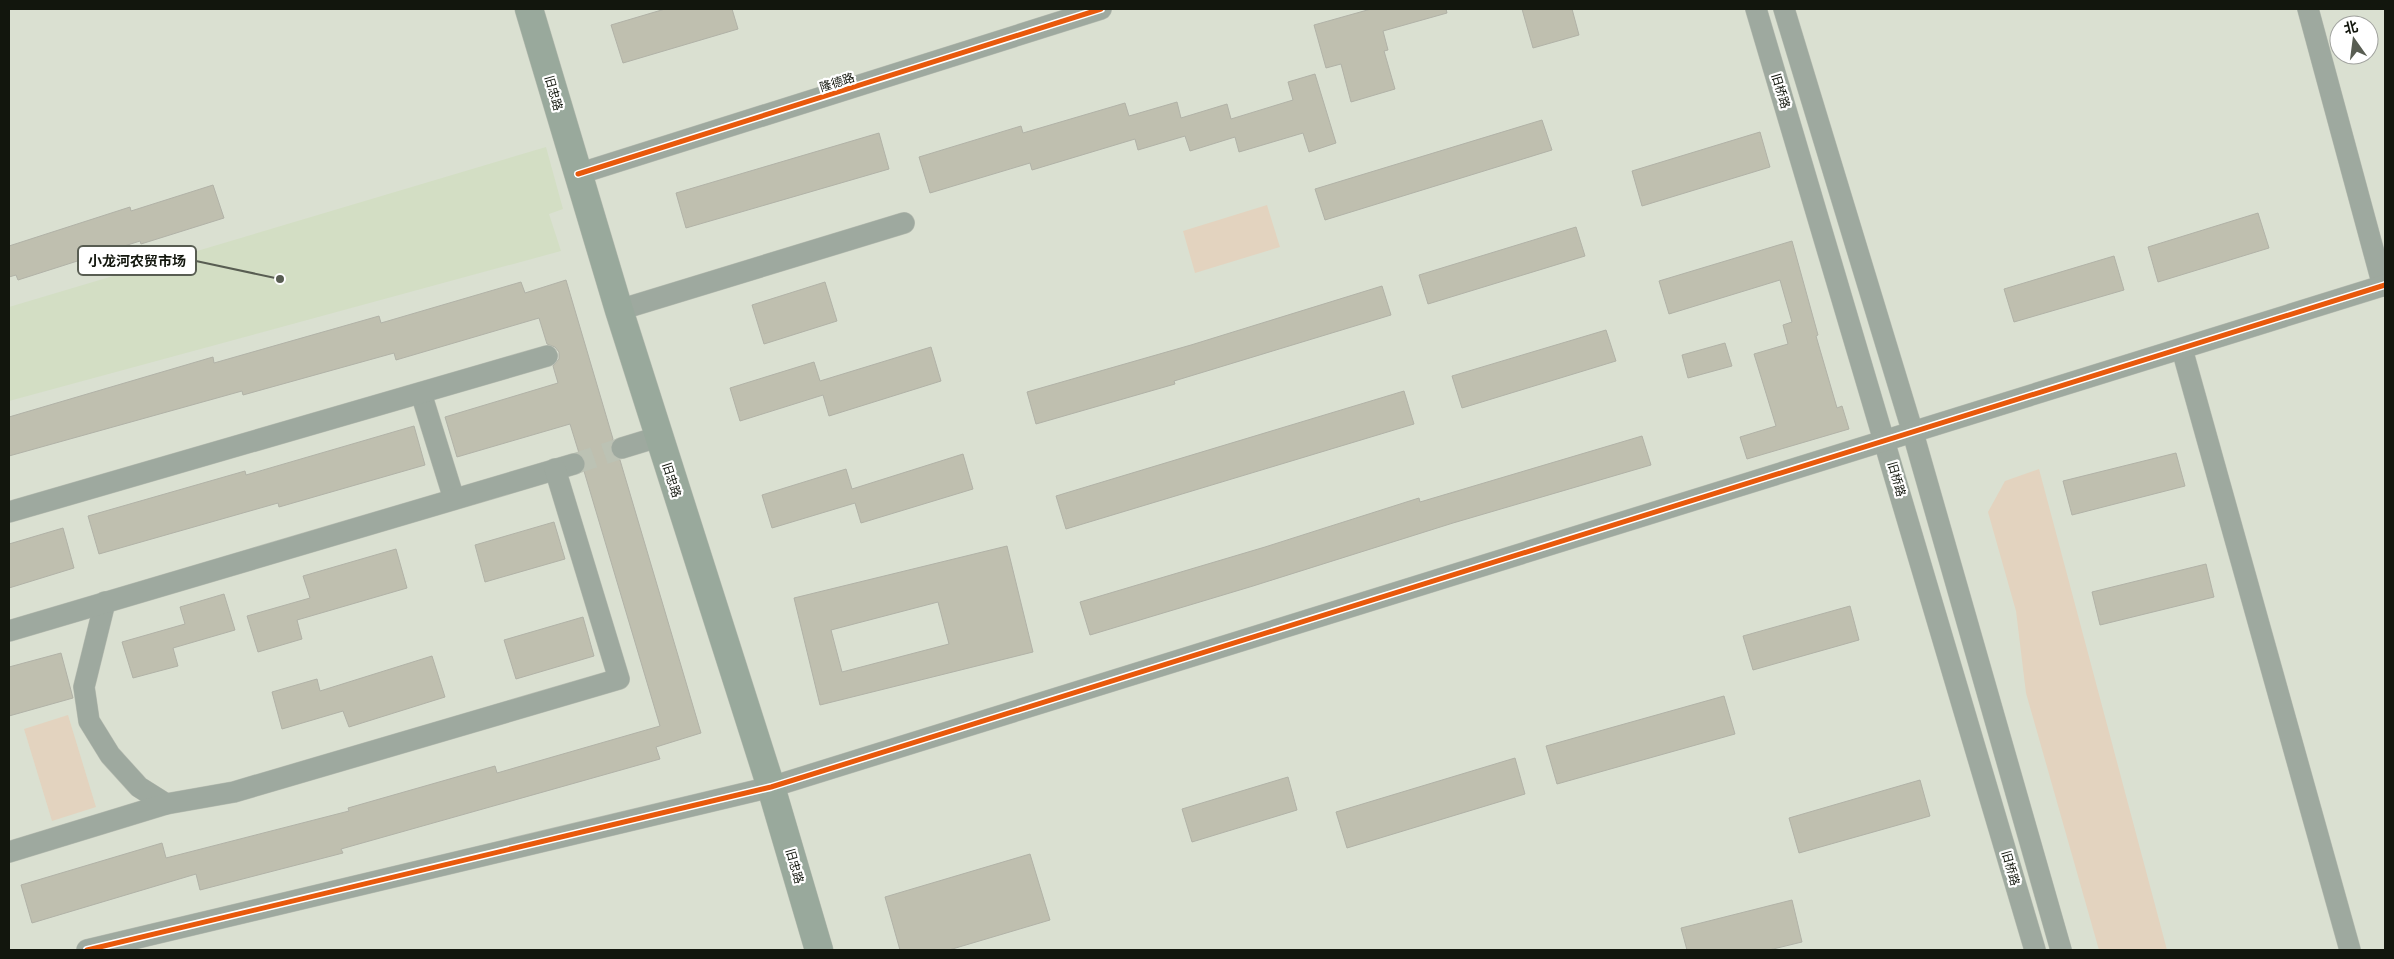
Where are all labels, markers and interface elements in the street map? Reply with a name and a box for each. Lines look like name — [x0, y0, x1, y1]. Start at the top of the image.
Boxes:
north arrow — [2329, 15, 2379, 65]
text: 北 — [2342, 16, 2360, 38]
street label: 隆德路 — [817, 68, 857, 96]
street label: 旧桥路 — [1768, 71, 1794, 111]
street label: 旧忠路 — [541, 73, 567, 113]
callout: 小龙河农贸市场 — [78, 246, 196, 275]
text: 小龙河农贸市场 — [88, 251, 186, 270]
street label: 旧桥路 — [1884, 459, 1910, 499]
street label: 旧忠路 — [658, 460, 686, 500]
street label: 旧忠路 — [782, 846, 808, 886]
street label: 旧桥路 — [1998, 848, 2024, 888]

